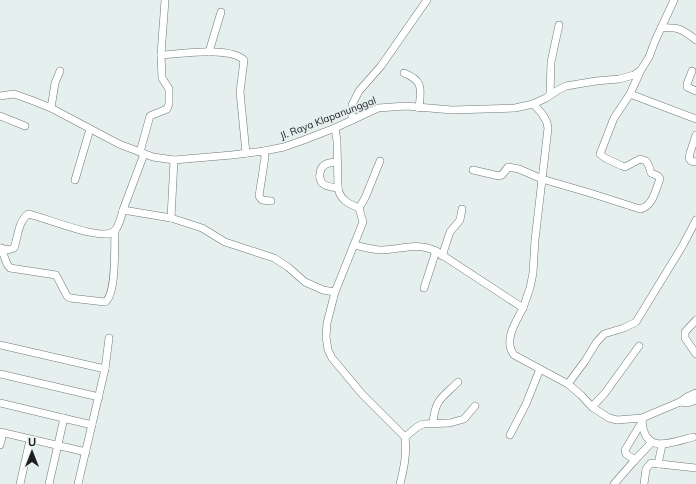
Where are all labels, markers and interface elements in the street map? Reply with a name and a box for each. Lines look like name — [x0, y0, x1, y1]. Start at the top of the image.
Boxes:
street label: Jl. Raya Klapanunggal — [278, 94, 378, 142]
north arrow — [12, 432, 52, 472]
text: U — [28, 435, 36, 449]

